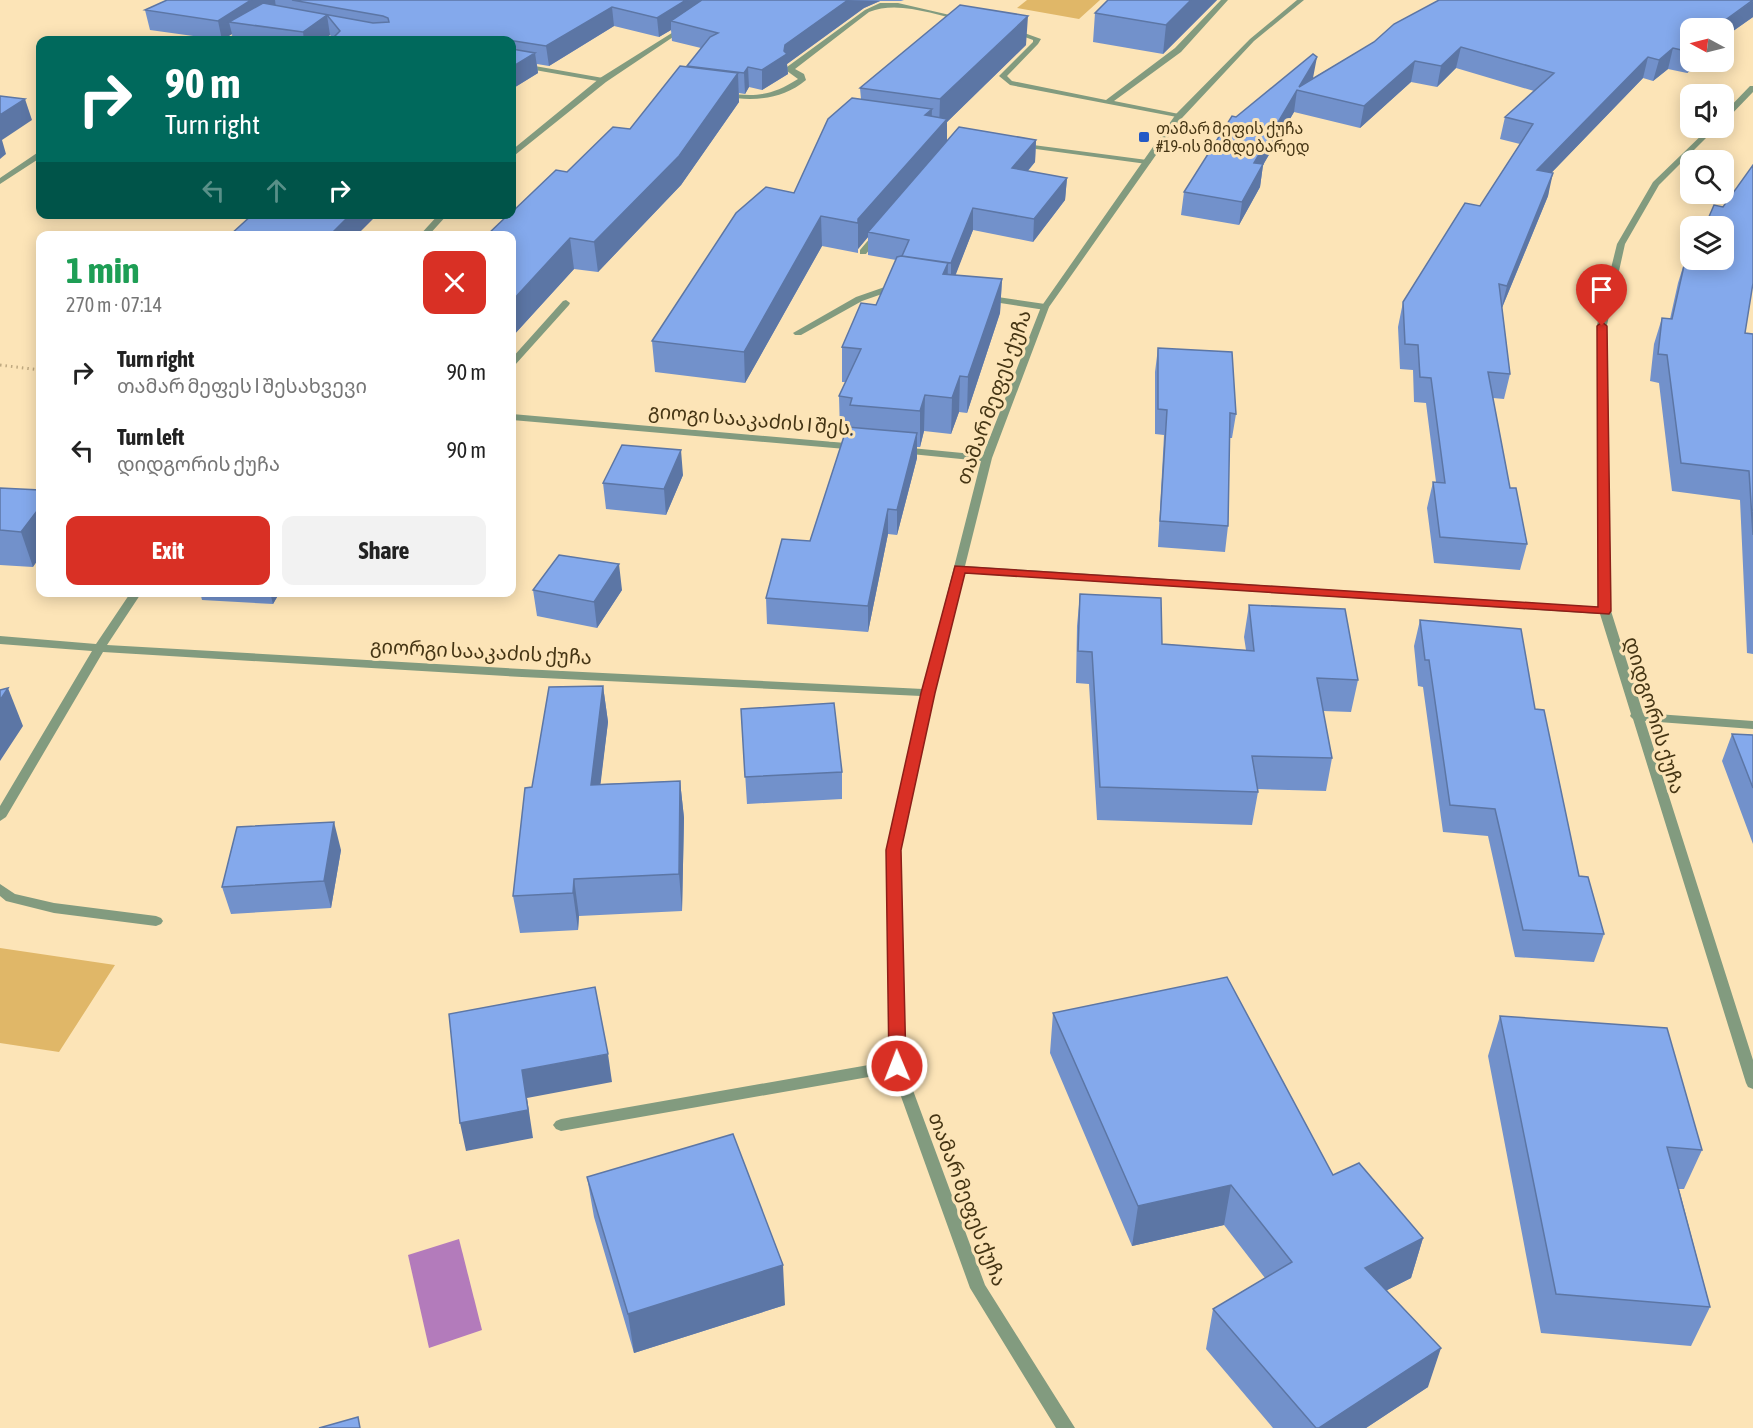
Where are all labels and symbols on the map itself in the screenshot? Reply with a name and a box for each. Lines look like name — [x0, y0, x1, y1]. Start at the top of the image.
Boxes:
north arrow — [1680, 18, 1734, 72]
place label: თამარ მეფის ქუჩა #19-ის მიმდებარედ — [1156, 119, 1310, 157]
marker: თამარ მეფის ქუჩა #19-ის მიმდებარედ — [1137, 130, 1151, 144]
pin — [1576, 264, 1627, 326]
street label: თამარ მეფეს ქუჩა — [951, 307, 1036, 488]
street label: გიოგი სააკაძის I შეს. — [647, 399, 855, 440]
street label: გიორგი სააკაძის ქუჩა — [369, 634, 593, 669]
street label: დიდგორის ქუჩა — [1618, 634, 1690, 797]
position arrow — [865, 1034, 929, 1098]
street label: თამარ მეფეს ქუჩა — [923, 1109, 1012, 1289]

